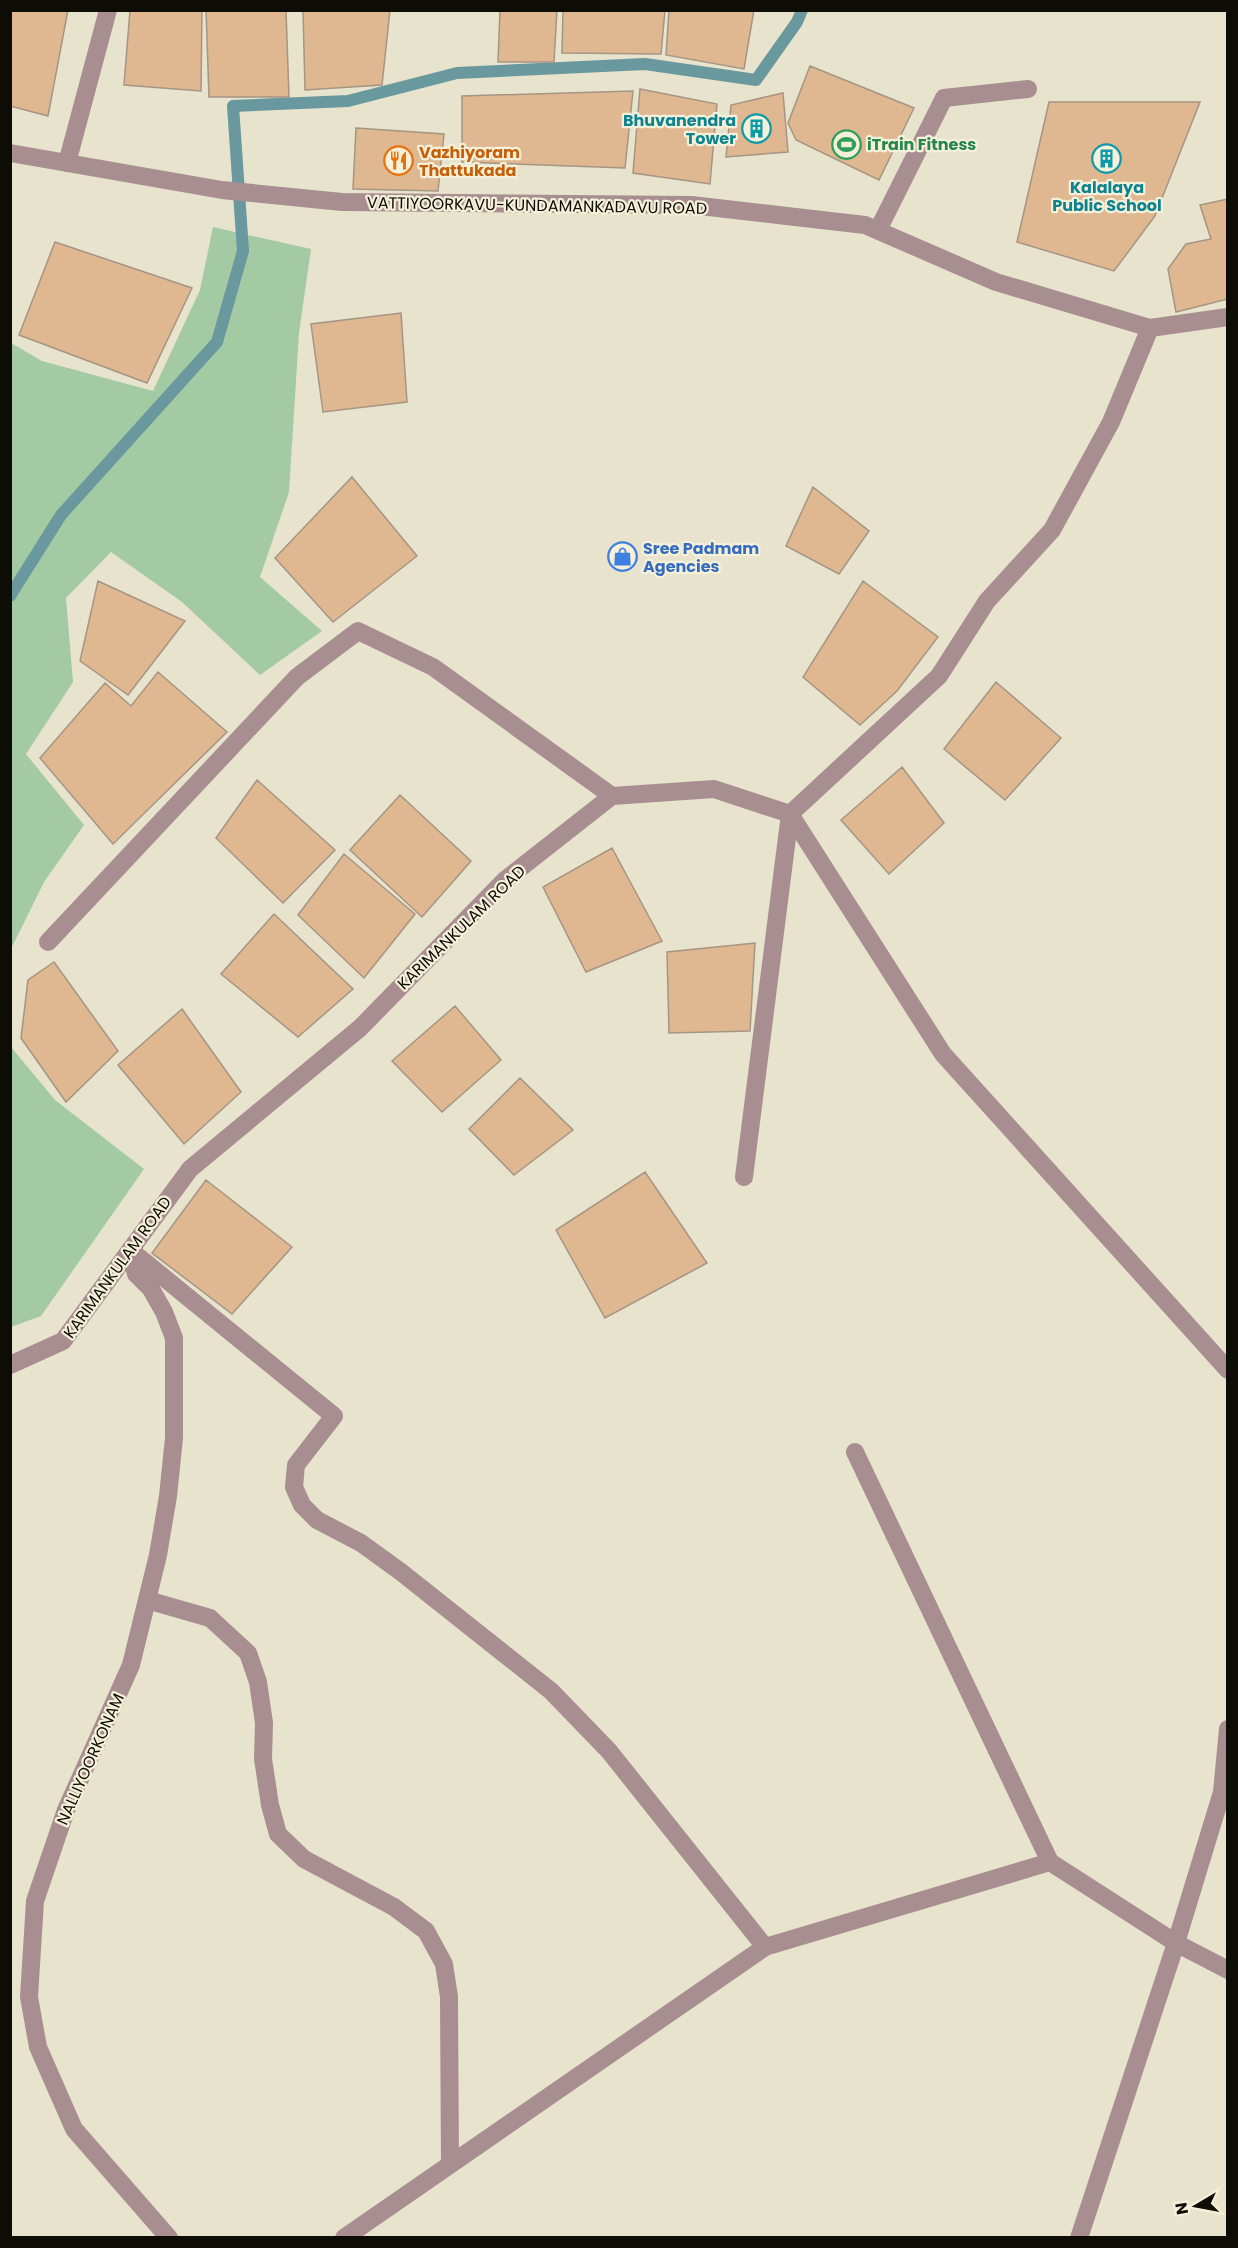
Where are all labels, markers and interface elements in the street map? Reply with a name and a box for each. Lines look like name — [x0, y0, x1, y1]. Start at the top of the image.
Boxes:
place label: Bhuvanendra Tower — [623, 109, 736, 150]
building icon: Bhuvanendra Tower — [741, 113, 773, 145]
sports icon: iTrain Fitness — [830, 128, 862, 160]
place label: iTrain Fitness — [867, 133, 976, 156]
place label: Vazhiyoram Thattukada — [419, 141, 520, 182]
building icon: Kalalaya Public School — [1091, 143, 1123, 175]
restaurant icon: Vazhiyoram Thattukada — [382, 145, 414, 177]
place label: Kalalaya Public School — [1052, 176, 1162, 217]
street label: VATTIYOORKAVU-KUNDAMANKADAVU ROAD — [367, 191, 707, 220]
place label: Sree Padmam Agencies — [643, 537, 759, 578]
shop icon: Sree Padmam Agencies — [606, 541, 638, 573]
street label: KARIMANKULAM ROAD — [392, 860, 531, 995]
street label: KARIMANKULAM ROAD — [58, 1192, 177, 1343]
street label: NALLIYOORKONAM — [51, 1690, 130, 1829]
north arrow — [1166, 2176, 1226, 2236]
text: N — [1169, 2201, 1194, 2216]

